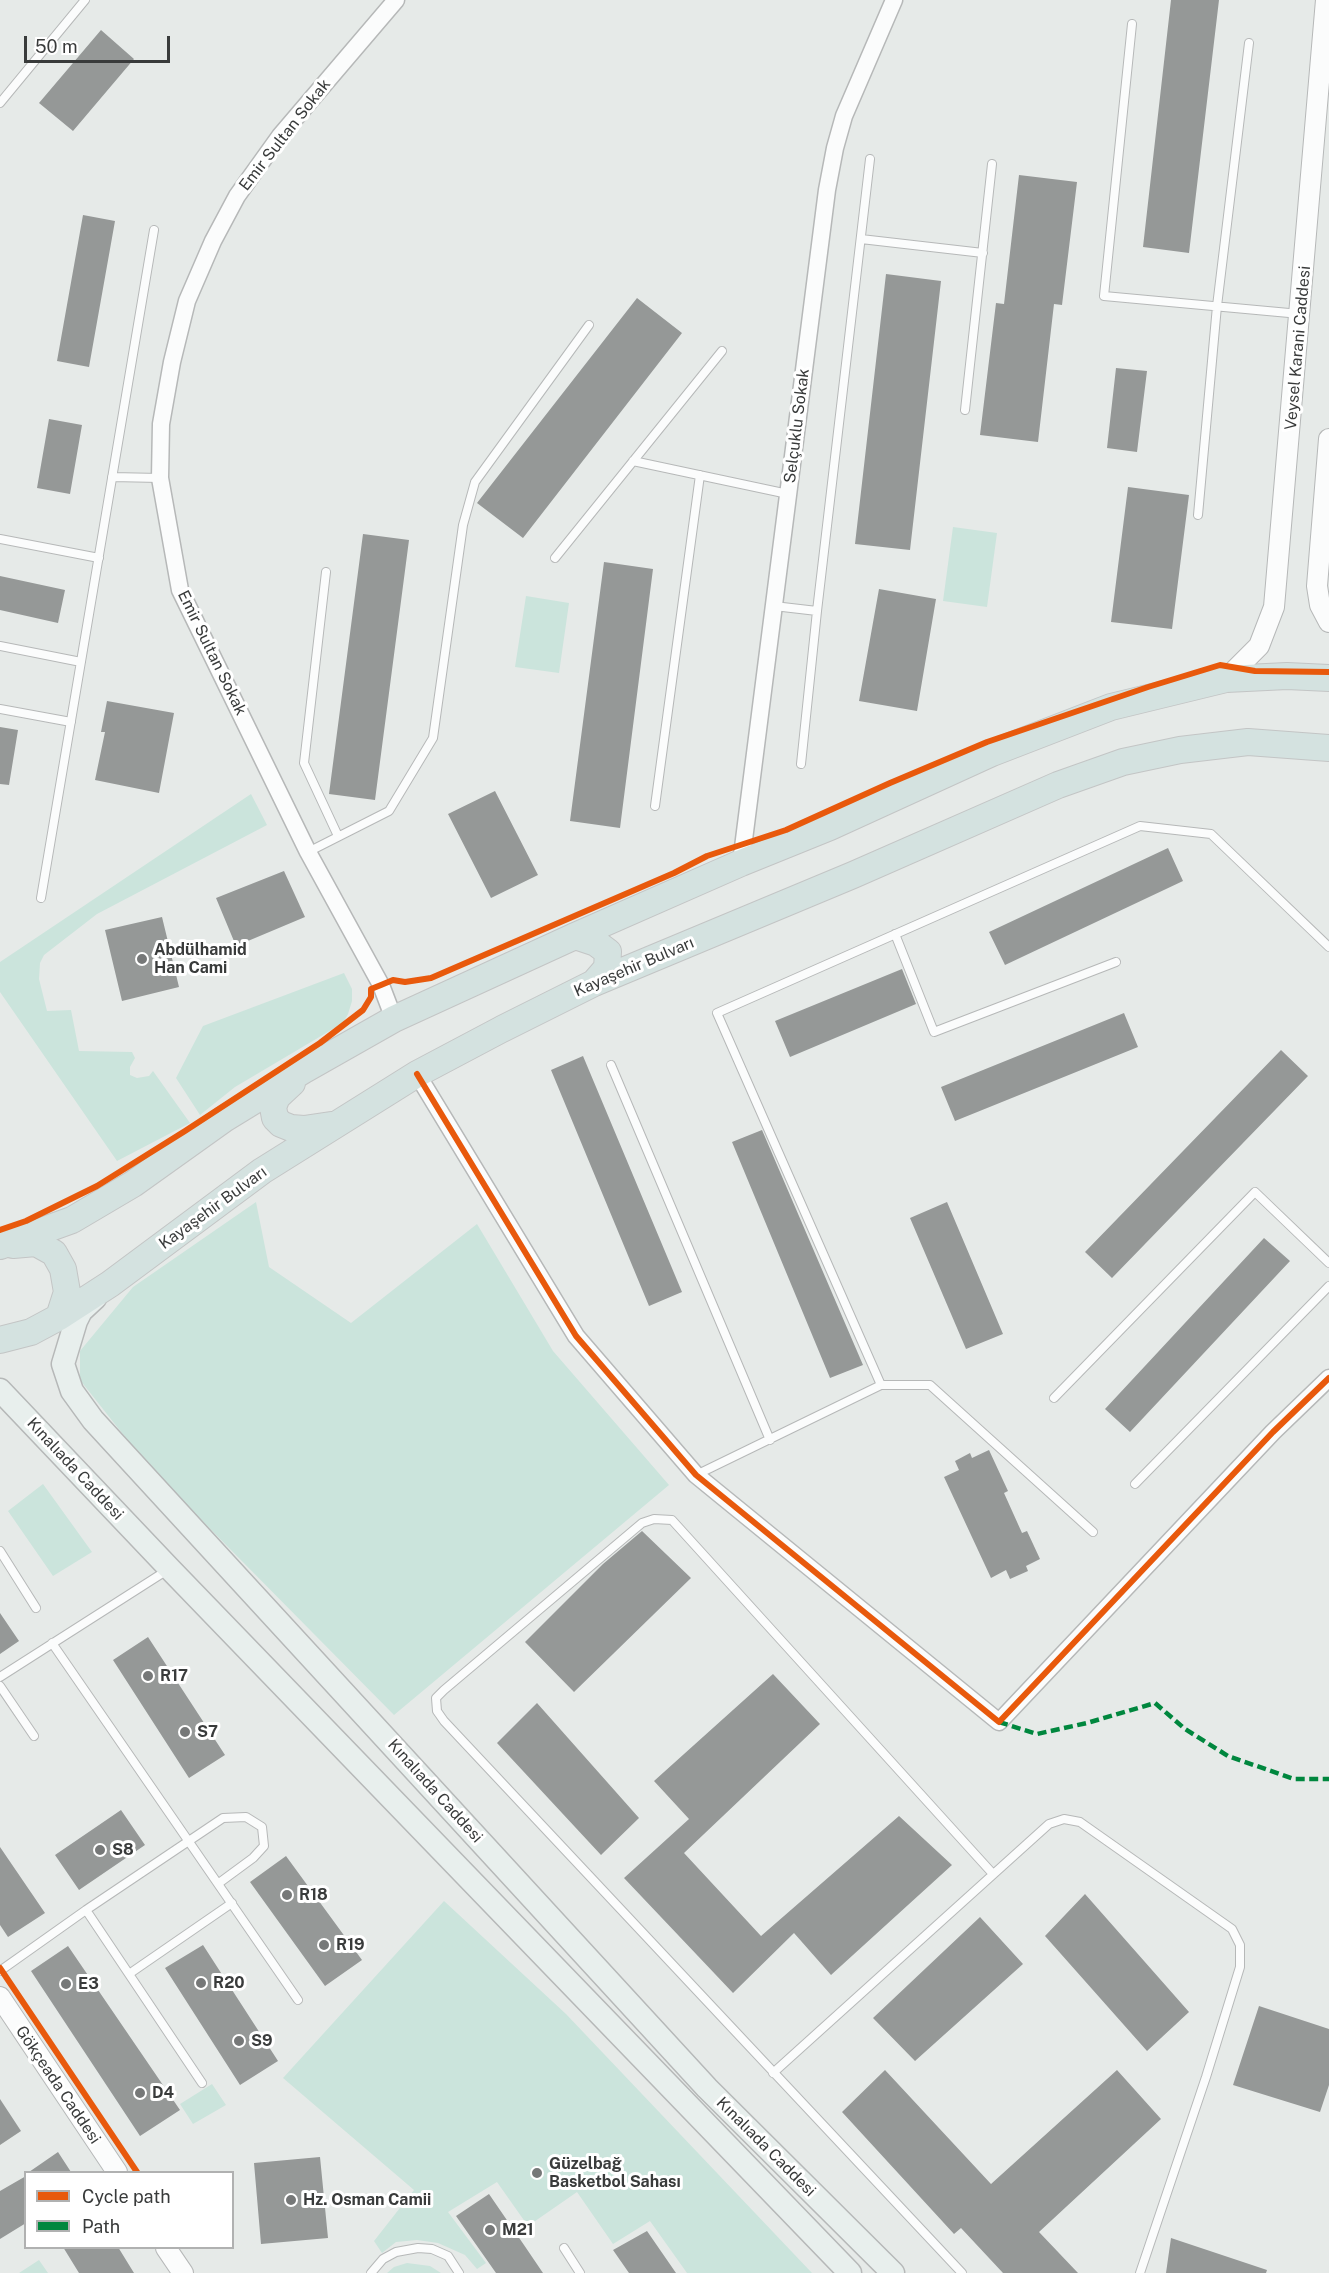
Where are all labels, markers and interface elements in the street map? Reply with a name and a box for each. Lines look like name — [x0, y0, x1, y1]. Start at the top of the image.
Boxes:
scale bar — [27, 24, 172, 62]
text: 50 m — [35, 36, 78, 57]
street label: Emir Sultan Sokak — [235, 75, 335, 195]
street label: Veysel Karani Caddesi — [1281, 265, 1315, 431]
street label: Selçuklu Sokak — [780, 368, 814, 484]
street label: Emir Sultan Sokak — [173, 587, 251, 719]
street label: Kayaşehir Bulvarı — [571, 933, 697, 1001]
place label: Abdülhamid Han Cami — [154, 940, 247, 978]
marker: Abdülhamid Han Cami — [135, 952, 149, 966]
street label: Kayaşehir Bulvarı — [155, 1162, 271, 1254]
street label: Kınalıada Caddesi — [23, 1414, 127, 1524]
place label: R17 — [160, 1666, 188, 1686]
marker: R17 — [141, 1669, 155, 1683]
place label: S7 — [197, 1722, 218, 1742]
marker: S7 — [178, 1725, 192, 1739]
street label: Kınalıada Caddesi — [383, 1735, 487, 1847]
place label: S8 — [112, 1840, 134, 1860]
marker: S8 — [93, 1843, 107, 1857]
place label: R18 — [299, 1885, 328, 1905]
marker: R18 — [280, 1888, 294, 1902]
place label: R19 — [336, 1935, 365, 1955]
marker: R19 — [317, 1938, 331, 1952]
place label: R20 — [213, 1973, 245, 1993]
place label: E3 — [78, 1974, 99, 1994]
marker: R20 — [194, 1976, 208, 1990]
marker: E3 — [59, 1977, 73, 1991]
street label: Gökçeada Caddesi — [11, 2022, 105, 2148]
place label: S9 — [251, 2031, 273, 2051]
marker: S9 — [232, 2034, 246, 2048]
place label: D4 — [152, 2083, 174, 2103]
marker: D4 — [133, 2086, 147, 2100]
street label: Kınalıada Caddesi — [712, 2093, 820, 2201]
place label: Güzelbağ Basketbol Sahası — [549, 2154, 681, 2192]
marker: Güzelbağ Basketbol Sahası — [530, 2166, 544, 2180]
legend — [24, 2171, 234, 2249]
text: Cycle path — [82, 2186, 171, 2207]
place label: Hz. Osman Camii — [303, 2190, 431, 2210]
marker: Hz. Osman Camii — [284, 2193, 298, 2207]
text: Path — [82, 2216, 120, 2237]
place label: M21 — [502, 2220, 534, 2240]
marker: M21 — [483, 2223, 497, 2237]

